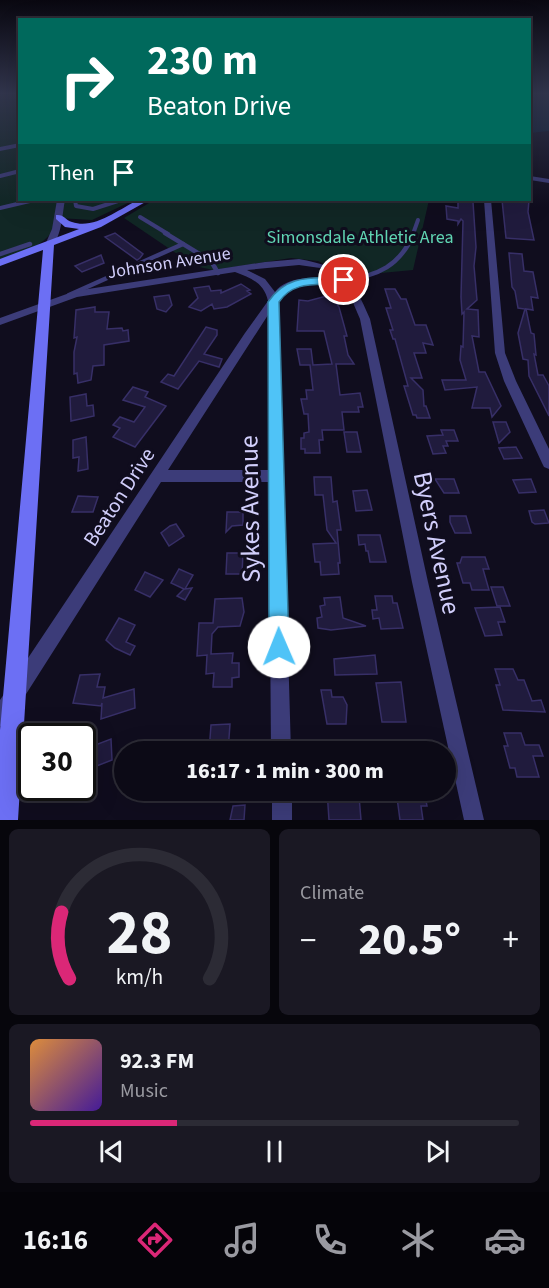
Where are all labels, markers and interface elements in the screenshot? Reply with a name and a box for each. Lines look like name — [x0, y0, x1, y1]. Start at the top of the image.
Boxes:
text: 230 m — [147, 31, 258, 91]
icon: right — [48, 42, 126, 120]
text: Beaton Drive — [147, 87, 291, 126]
icon: arrive — [107, 156, 140, 189]
text: Then — [48, 157, 95, 189]
park label: Simonsdale Athletic Area — [267, 225, 453, 250]
street label: Johnson Avenue — [106, 241, 232, 285]
pin — [318, 254, 369, 305]
icon: arrive — [327, 263, 360, 296]
street label: Sykes Avenue — [230, 435, 270, 583]
street label: Beaton Drive — [76, 442, 162, 552]
street label: Byers Avenue — [404, 468, 470, 618]
position arrow — [247, 615, 311, 679]
speed limit sign: 30 — [18, 723, 96, 801]
text: 16:17 · 1 min · 300 m — [186, 755, 384, 787]
text: Climate — [300, 879, 364, 907]
text: 28 — [107, 889, 172, 978]
text: 20.5° — [358, 908, 461, 972]
text: − — [300, 917, 316, 964]
text: + — [503, 917, 519, 964]
text: km/h — [116, 962, 163, 993]
text: 92.3 FM — [120, 1045, 194, 1077]
text: Music — [120, 1077, 168, 1105]
icon: previous — [95, 1135, 128, 1168]
icon: pause — [258, 1135, 291, 1168]
icon: next — [421, 1135, 454, 1168]
icon: directions — [134, 1219, 176, 1261]
icon: music — [221, 1219, 263, 1261]
icon: phone — [309, 1219, 351, 1261]
icon: climate — [397, 1219, 439, 1261]
icon: car — [484, 1219, 526, 1261]
text: 16:16 — [23, 1221, 88, 1260]

